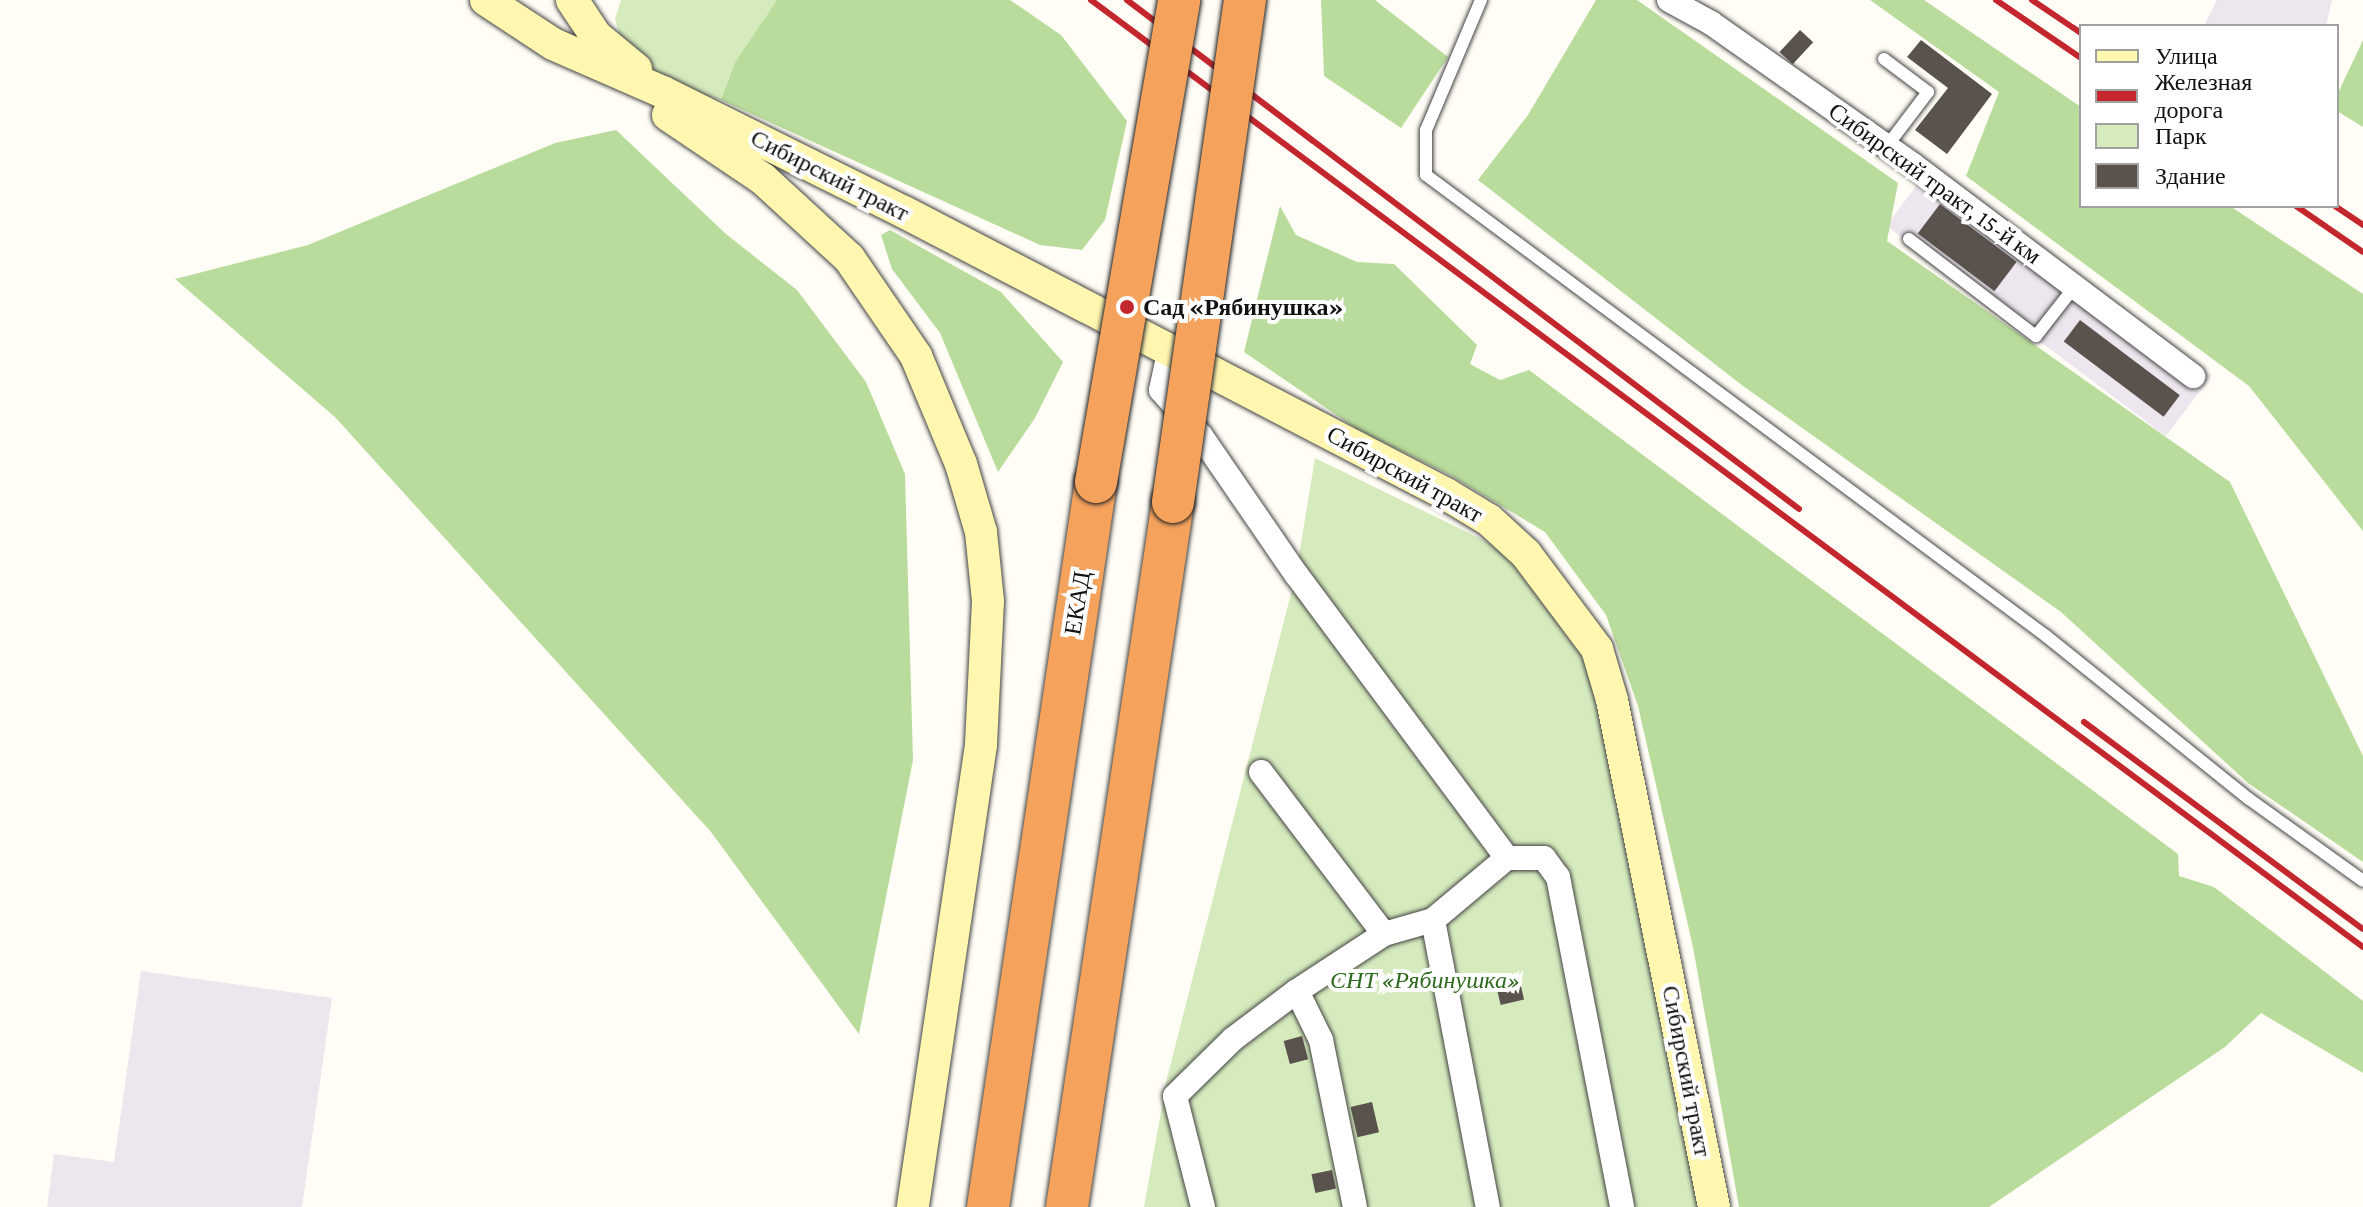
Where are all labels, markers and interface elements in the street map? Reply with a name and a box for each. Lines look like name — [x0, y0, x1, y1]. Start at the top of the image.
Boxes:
legend — [2079, 24, 2339, 208]
text: Улица — [2155, 42, 2218, 69]
text: Железная дорога — [2154, 68, 2252, 123]
street label: Сибирский тракт, 15-й км — [1823, 96, 2047, 270]
text: Парк — [2155, 122, 2207, 149]
street label: Сибирский тракт — [746, 123, 914, 227]
text: Здание — [2155, 162, 2226, 189]
place label: Сад «Рябинушка» — [1143, 293, 1344, 321]
marker: Сад «Рябинушка» — [1118, 298, 1136, 316]
street label: Сибирский тракт — [1322, 419, 1488, 529]
street label: ЕКАД — [1058, 569, 1096, 637]
park label: СНТ «Рябинушка» — [1330, 966, 1520, 994]
street label: Сибирский тракт — [1656, 983, 1718, 1159]

